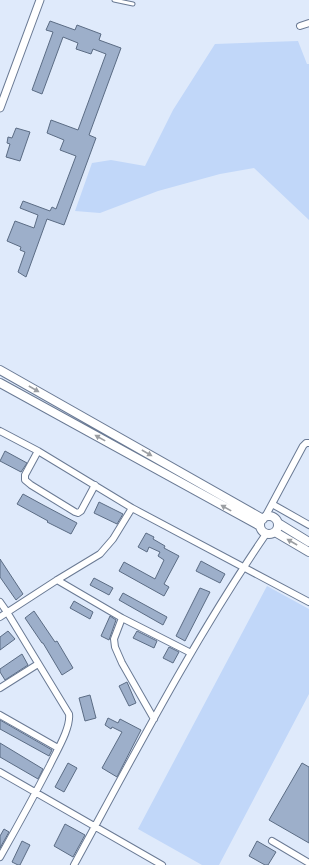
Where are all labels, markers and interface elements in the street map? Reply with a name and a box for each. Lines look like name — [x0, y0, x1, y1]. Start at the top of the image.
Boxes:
one-way arrow — [28, 386, 40, 393]
one-way arrow — [94, 435, 106, 442]
one-way arrow — [141, 450, 153, 457]
one-way arrow — [220, 504, 232, 511]
one-way arrow — [286, 539, 298, 546]

